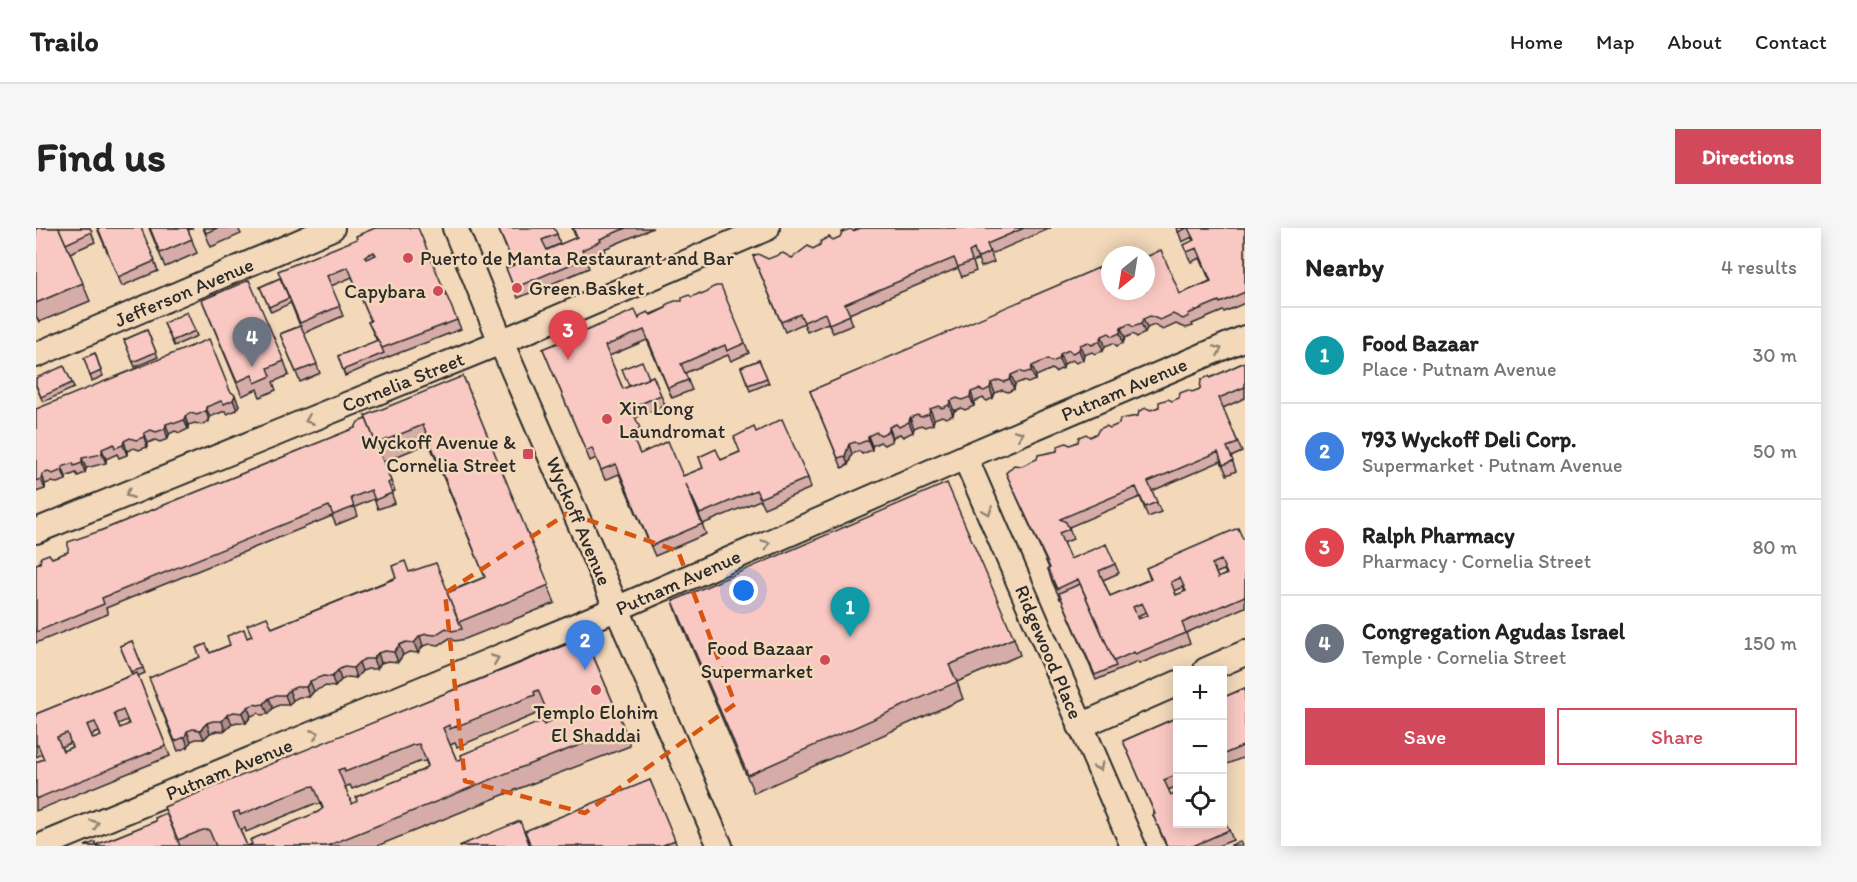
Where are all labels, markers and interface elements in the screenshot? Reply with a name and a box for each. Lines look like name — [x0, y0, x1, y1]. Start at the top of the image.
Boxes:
text: Trailo — [30, 24, 99, 58]
text: Home — [1510, 29, 1563, 54]
text: Map — [1596, 29, 1635, 54]
text: About — [1668, 29, 1722, 54]
text: Contact — [1755, 29, 1827, 54]
button: Directions — [1675, 129, 1821, 184]
text: Find us — [36, 131, 166, 182]
place label: Puerto de Manta Restaurant and Bar — [420, 246, 734, 270]
north arrow — [1101, 246, 1155, 300]
marker: Puerto de Manta Restaurant and Bar — [401, 251, 415, 265]
text: Nearby — [1305, 251, 1384, 283]
street label: Jefferson Avenue — [111, 252, 257, 332]
text: 4 results — [1721, 255, 1797, 279]
place label: Green Basket — [529, 276, 645, 300]
place label: Capybara — [344, 279, 427, 303]
marker: Green Basket — [510, 281, 524, 295]
marker: Capybara — [431, 284, 445, 298]
pin: 3 — [548, 310, 588, 360]
pin: 4 — [232, 318, 272, 367]
text: Food Bazaar — [1362, 330, 1478, 357]
text: 1 — [1320, 343, 1329, 367]
text: 30 m — [1752, 343, 1797, 367]
one-way arrow — [1211, 345, 1222, 357]
street label: Cornelia Street — [338, 347, 468, 417]
street label: Putnam Avenue — [1057, 352, 1191, 426]
text: Place · Putnam Avenue — [1362, 357, 1556, 381]
place label: Xin Long Laundromat — [619, 396, 726, 443]
marker: Xin Long Laundromat — [600, 412, 614, 426]
one-way arrow — [305, 413, 316, 425]
text: 793 Wyckoff Deli Corp. — [1362, 426, 1576, 453]
one-way arrow — [1012, 429, 1023, 441]
place label: Wyckoff Avenue & Cornelia Street — [361, 430, 516, 477]
text: 2 — [1319, 439, 1330, 463]
text: 50 m — [1753, 439, 1797, 463]
marker: Wyckoff Avenue & Cornelia Street — [521, 447, 535, 461]
street label: Wyckoff Avenue — [541, 453, 617, 589]
text: Supermarket · Putnam Avenue — [1362, 453, 1623, 477]
one-way arrow — [124, 487, 135, 499]
one-way arrow — [981, 504, 993, 515]
text: Ralph Pharmacy — [1362, 522, 1515, 549]
text: 3 — [1319, 535, 1330, 559]
text: 80 m — [1752, 535, 1797, 559]
one-way arrow — [760, 539, 771, 551]
street label: Putnam Avenue — [612, 544, 744, 620]
text: Pharmacy · Cornelia Street — [1362, 549, 1591, 573]
your location — [729, 576, 758, 605]
street label: Ridgewood Place — [1010, 581, 1088, 723]
pin: 1 — [830, 588, 870, 637]
text: Congregation Agudas Israel — [1362, 618, 1625, 645]
pin: 2 — [566, 620, 604, 670]
text: 4 — [1318, 631, 1331, 655]
text: 150 m — [1744, 631, 1797, 655]
place label: Food Bazaar Supermarket — [701, 636, 813, 683]
text: Temple · Cornelia Street — [1362, 645, 1566, 669]
marker: Food Bazaar Supermarket — [818, 653, 832, 667]
one-way arrow — [489, 654, 500, 666]
map controls — [1173, 666, 1227, 828]
button: + — [1173, 666, 1227, 720]
marker: Templo Elohim El Shaddai — [589, 683, 603, 697]
place label: Templo Elohim El Shaddai — [534, 700, 659, 747]
button: Save — [1305, 708, 1545, 765]
button: Share — [1557, 708, 1797, 765]
button: − — [1173, 720, 1227, 774]
one-way arrow — [308, 729, 319, 741]
street label: Putnam Avenue — [162, 733, 296, 805]
one-way arrow — [1091, 761, 1103, 772]
button: locate — [1173, 774, 1227, 828]
one-way arrow — [89, 819, 100, 831]

